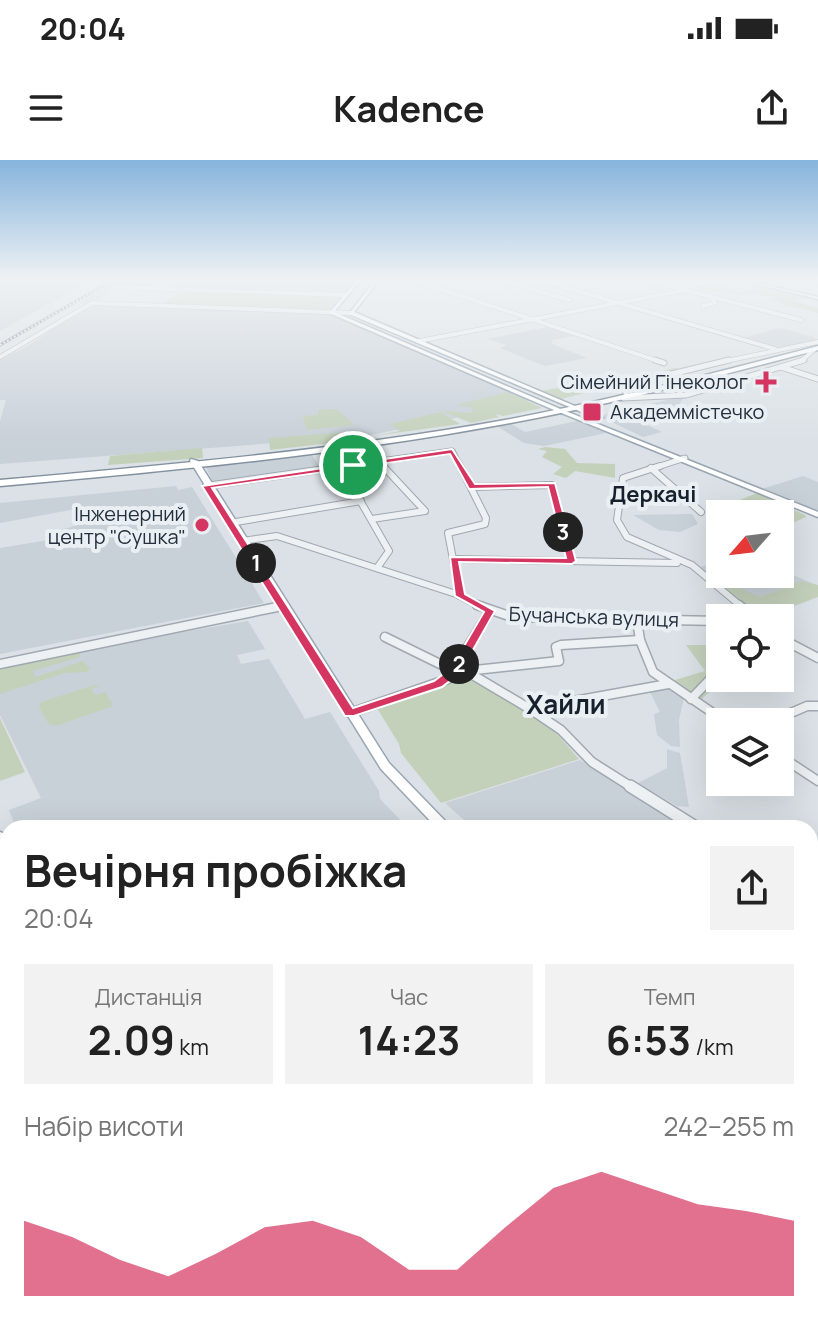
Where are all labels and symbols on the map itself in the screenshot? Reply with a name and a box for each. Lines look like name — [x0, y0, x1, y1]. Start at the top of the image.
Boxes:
place label: Сімейний Гінеколог — [561, 368, 748, 395]
marker: Сімейний Гінеколог — [755, 371, 777, 393]
place label: Академмістечко — [610, 398, 765, 425]
marker: Академмістечко — [581, 401, 603, 423]
pin — [319, 431, 387, 499]
district label: Деркачі — [610, 479, 696, 509]
place label: Інженерний центр "Сушка" — [48, 500, 186, 550]
north arrow — [706, 500, 794, 588]
pin: 3 — [543, 512, 583, 552]
marker: Інженерний центр "Сушка" — [193, 516, 211, 534]
pin: 1 — [236, 543, 276, 583]
street label: Бучанська вулиця — [508, 600, 680, 633]
pin: 2 — [439, 644, 479, 684]
district label: Хайли — [526, 686, 606, 722]

